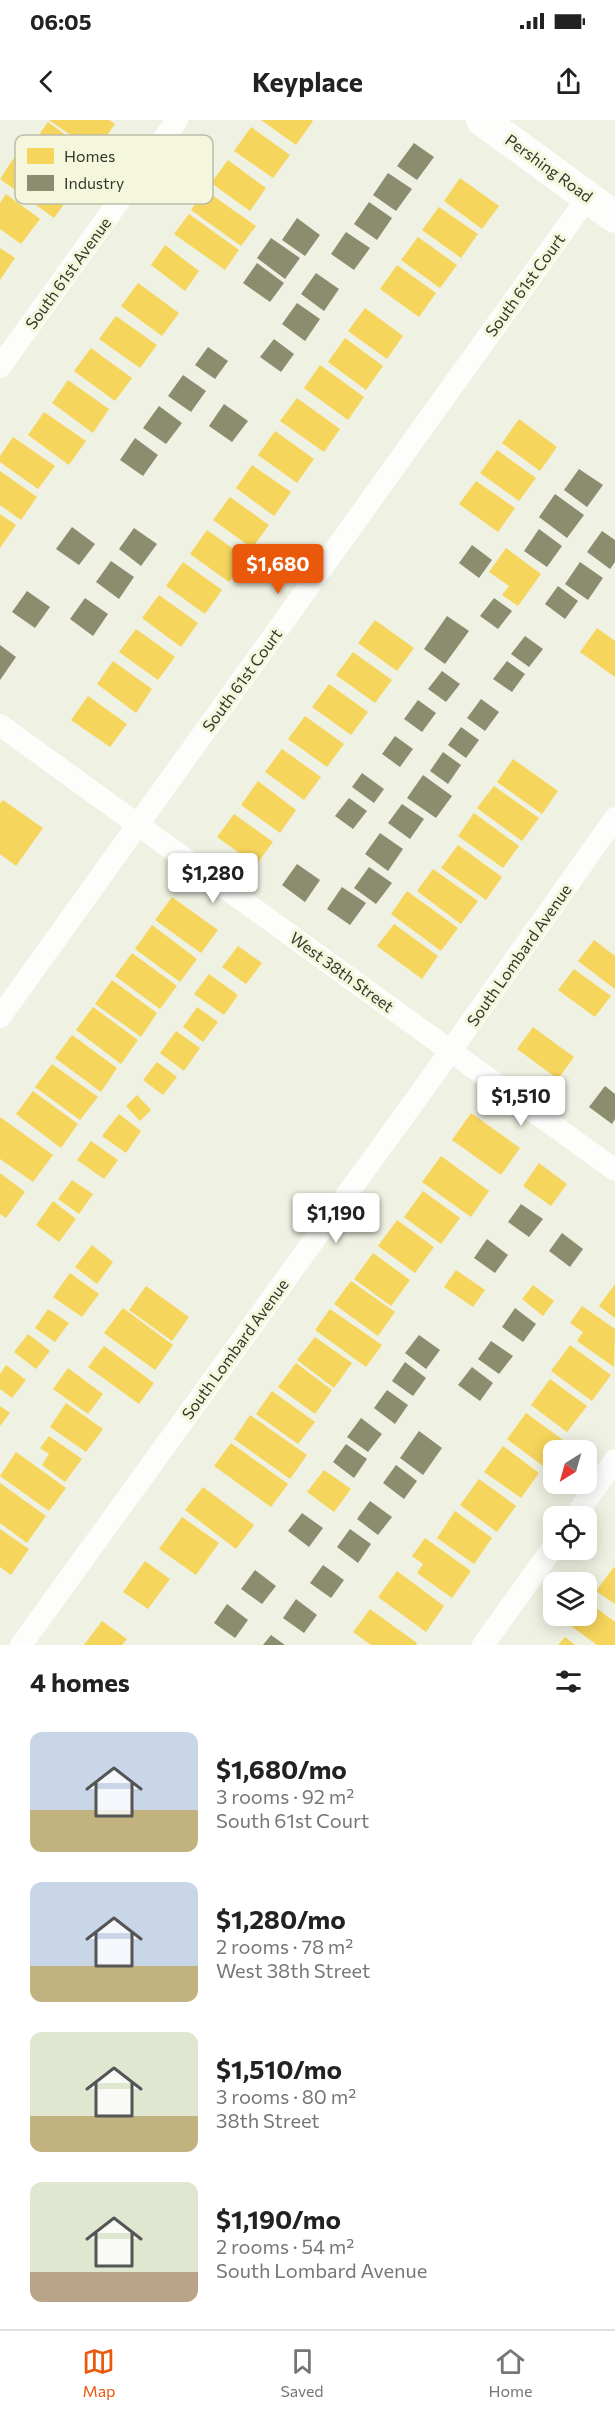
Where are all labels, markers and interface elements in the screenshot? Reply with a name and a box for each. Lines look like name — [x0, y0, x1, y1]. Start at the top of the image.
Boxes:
text: 06:05 — [30, 8, 91, 35]
icon: back — [30, 65, 63, 98]
text: Keyplace — [252, 65, 363, 98]
icon: share — [552, 65, 585, 98]
street label: Pershing Road — [502, 130, 597, 206]
legend — [15, 135, 213, 204]
text: Homes — [64, 146, 115, 165]
text: Industry — [64, 173, 124, 192]
street label: South 61st Avenue — [21, 213, 114, 332]
street label: South 61st Court — [481, 229, 569, 340]
pin: $1,680 — [229, 544, 327, 595]
text: $1,680 — [246, 551, 310, 575]
street label: South 61st Court — [198, 624, 286, 735]
pin: $1,280 — [164, 853, 262, 904]
text: $1,280 — [182, 860, 244, 884]
street label: South Lombard Avenue — [462, 880, 575, 1029]
street label: West 38th Street — [287, 928, 398, 1016]
pin: $1,510 — [472, 1076, 570, 1127]
text: $1,510 — [491, 1083, 551, 1107]
pin: $1,190 — [287, 1193, 385, 1244]
text: $1,190 — [307, 1200, 365, 1224]
street label: South Lombard Avenue — [177, 1275, 292, 1423]
north arrow — [543, 1440, 597, 1494]
map controls — [543, 1440, 597, 1626]
button: locate — [543, 1506, 597, 1560]
button: layers — [543, 1572, 597, 1626]
icon: filters — [552, 1665, 585, 1698]
text: 4 homes — [30, 1666, 130, 1697]
text: $1,680/mo — [216, 1753, 347, 1784]
icon: home — [78, 1756, 150, 1828]
text: 3 rooms · 92 m² — [216, 1784, 354, 1808]
text: South 61st Court — [216, 1808, 369, 1832]
text: $1,280/mo — [216, 1903, 346, 1934]
icon: home — [78, 1906, 150, 1978]
text: 2 rooms · 78 m² — [216, 1934, 353, 1958]
text: West 38th Street — [216, 1958, 370, 1982]
text: $1,510/mo — [216, 2053, 342, 2084]
icon: home — [78, 2056, 150, 2128]
text: 3 rooms · 80 m² — [216, 2084, 356, 2108]
text: 38th Street — [216, 2108, 320, 2132]
text: $1,190/mo — [216, 2203, 341, 2234]
icon: home — [78, 2206, 150, 2278]
text: 2 rooms · 54 m² — [216, 2234, 354, 2258]
text: South Lombard Avenue — [216, 2258, 427, 2282]
tab: Map — [82, 2345, 115, 2400]
tab: Saved — [280, 2345, 324, 2400]
tab: Home — [489, 2345, 533, 2400]

